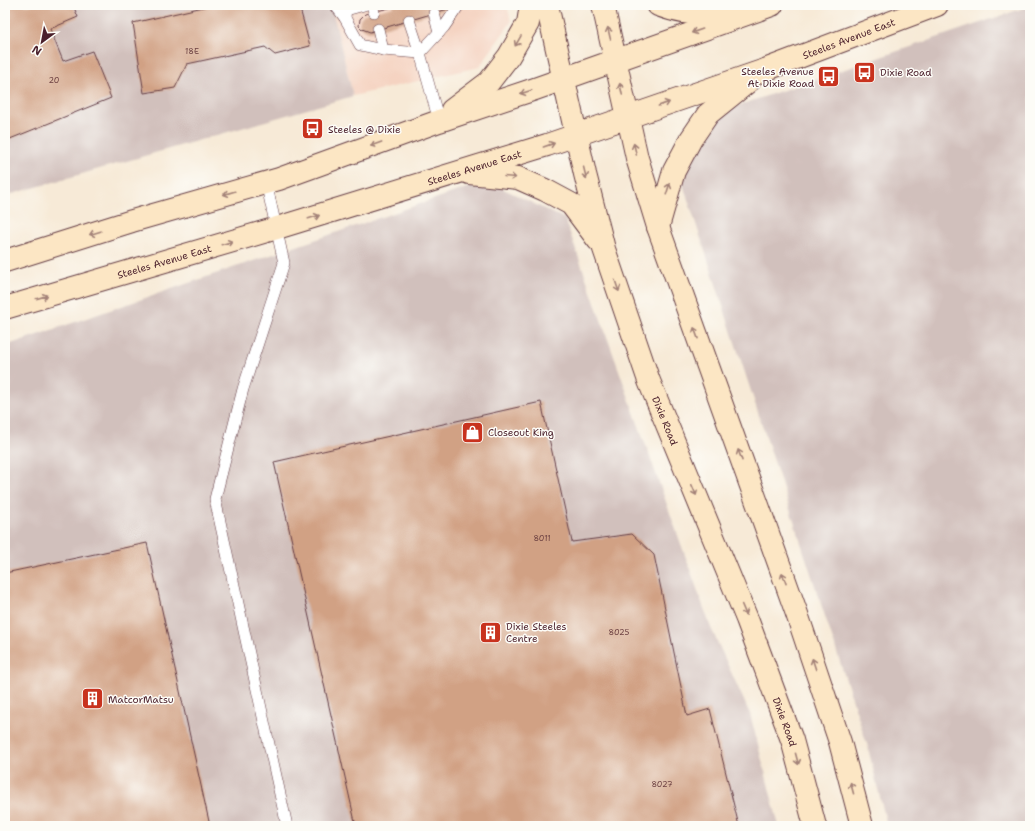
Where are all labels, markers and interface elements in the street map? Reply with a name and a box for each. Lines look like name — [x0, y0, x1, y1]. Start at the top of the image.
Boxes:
street label: Steeles Avenue East — [801, 15, 897, 62]
north arrow — [22, 22, 62, 62]
one-way arrow — [605, 27, 612, 40]
one-way arrow — [691, 28, 703, 36]
one-way arrow — [513, 35, 521, 47]
text: N — [29, 41, 45, 59]
house number: 18E — [185, 46, 199, 57]
bus stop icon: Dixie Road — [852, 59, 878, 85]
bus stop icon: Steeles Avenue At Dixie Road — [816, 64, 842, 90]
place label: Steeles Avenue At Dixie Road — [741, 65, 815, 90]
place label: Dixie Road — [880, 66, 932, 79]
house number: 20 — [49, 75, 59, 86]
one-way arrow — [617, 83, 625, 96]
one-way arrow — [520, 89, 533, 96]
one-way arrow — [658, 100, 671, 107]
bus stop icon: Steeles @ Dixie — [300, 116, 326, 142]
place label: Steeles @ Dixie — [328, 123, 401, 136]
one-way arrow — [370, 140, 382, 148]
one-way arrow — [542, 140, 554, 148]
one-way arrow — [630, 143, 638, 156]
street label: Steeles Avenue East — [426, 147, 523, 188]
one-way arrow — [581, 166, 589, 179]
one-way arrow — [503, 173, 516, 181]
one-way arrow — [665, 184, 673, 196]
one-way arrow — [222, 190, 235, 197]
one-way arrow — [307, 213, 320, 220]
one-way arrow — [89, 230, 102, 237]
one-way arrow — [220, 239, 233, 246]
street label: Steeles Avenue East — [116, 242, 213, 282]
one-way arrow — [614, 280, 621, 293]
one-way arrow — [36, 293, 49, 300]
one-way arrow — [692, 327, 699, 340]
street label: Dixie Road — [649, 395, 681, 448]
shop icon: Closeout King — [460, 419, 486, 445]
place label: Closeout King — [488, 426, 554, 439]
one-way arrow — [736, 449, 743, 462]
one-way arrow — [690, 484, 698, 496]
house number: 8011 — [533, 533, 551, 544]
one-way arrow — [780, 572, 788, 584]
one-way arrow — [740, 603, 748, 615]
building icon: Dixie Steeles Centre — [478, 619, 504, 645]
place label: Dixie Steeles Centre — [506, 620, 567, 645]
house number: 8025 — [609, 627, 630, 638]
one-way arrow — [810, 658, 817, 671]
building icon: MatcorMatsu — [80, 686, 106, 712]
place label: MatcorMatsu — [108, 693, 174, 706]
street label: Dixie Road — [770, 695, 800, 749]
one-way arrow — [794, 752, 801, 765]
house number: 8027 — [651, 779, 673, 790]
one-way arrow — [848, 782, 855, 795]

